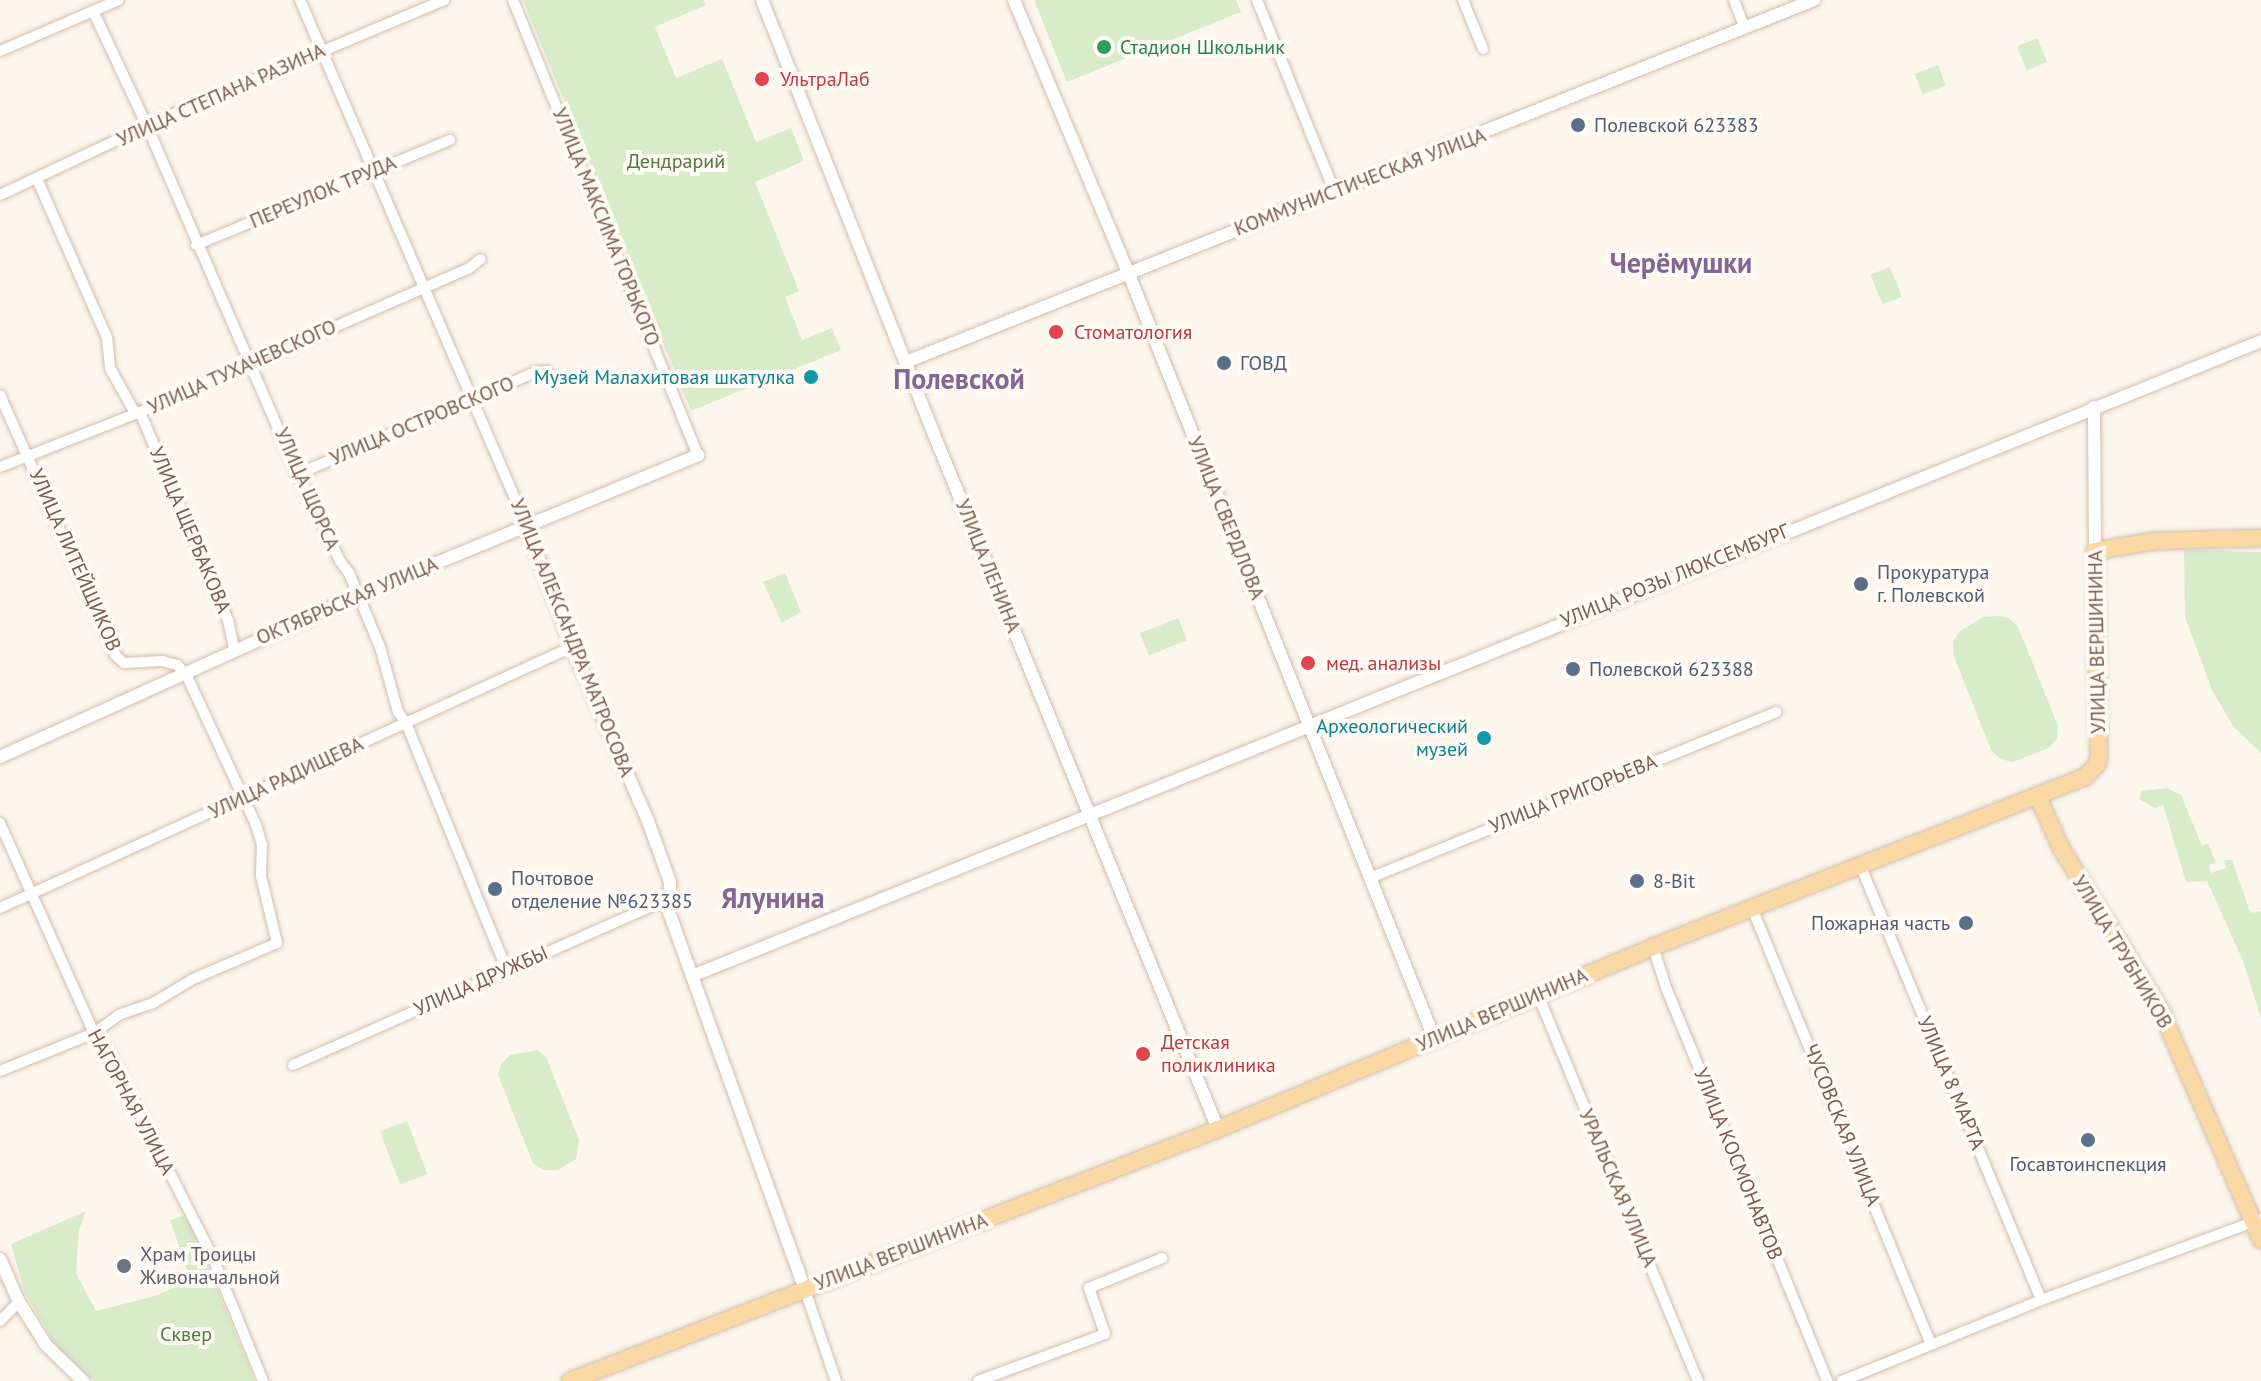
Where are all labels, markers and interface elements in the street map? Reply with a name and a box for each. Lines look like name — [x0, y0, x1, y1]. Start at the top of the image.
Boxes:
place label: Стадион Школьник — [1120, 35, 1285, 59]
street label: УЛИЦА СТЕПАНА РАЗИНА — [112, 38, 330, 152]
marker: Стадион Школьник — [1095, 38, 1113, 56]
place label: УльтраЛаб — [780, 67, 870, 91]
marker: УльтраЛаб — [751, 68, 773, 90]
street label: УЛИЦА МАКСИМА ГОРЬКОГО — [547, 104, 665, 350]
place label: Полевской 623383 — [1594, 113, 1759, 137]
marker: Полевской 623383 — [1569, 116, 1587, 134]
street label: КОММУНИСТИЧЕСКАЯ УЛИЦА — [1231, 123, 1489, 241]
park label: Дендрарий — [627, 149, 725, 173]
street label: ПЕРЕУЛОК ТРУДА — [246, 150, 400, 234]
district label: Черёмушки — [1610, 246, 1752, 280]
street label: УЛИЦА ТУХАЧЕВСКОГО — [143, 314, 341, 420]
place label: Стоматология — [1074, 320, 1192, 344]
marker: Стоматология — [1045, 321, 1067, 343]
place label: ГОВД — [1240, 351, 1287, 375]
marker: ГОВД — [1215, 354, 1233, 372]
district label: Полевской — [893, 362, 1025, 396]
place label: Музей Малахитовая шкатулка — [534, 365, 795, 389]
marker: Музей Малахитовая шкатулка — [802, 368, 820, 386]
street label: УЛИЦА ОСТРОВСКОГО — [326, 371, 518, 471]
street label: УЛИЦА ЩОРСА — [269, 424, 345, 554]
street label: УЛИЦА СВЕРДЛОВА — [1182, 433, 1270, 603]
street label: УЛИЦА ЩЕРБАКОВА — [144, 443, 236, 617]
street label: УЛИЦА ЛИТЕЙЩИКОВ — [24, 465, 126, 655]
street label: УЛИЦА АЛЕКСАНДРА МАТРОСОВА — [505, 494, 639, 782]
street label: УЛИЦА ЛЕНИНА — [950, 495, 1026, 637]
street label: УЛИЦА РОЗЫ ЛЮКСЕМБУРГ — [1557, 519, 1793, 633]
street label: УЛИЦА ВЕРШИНИНА — [2083, 550, 2111, 734]
street label: ОКТЯБРЬСКАЯ УЛИЦА — [252, 552, 442, 650]
place label: Прокуратура г. Полевской — [1877, 560, 1989, 607]
marker: Прокуратура г. Полевской — [1852, 575, 1870, 593]
place label: мед. анализы — [1326, 651, 1443, 675]
marker: мед. анализы — [1297, 652, 1319, 674]
place label: Полевской 623388 — [1589, 657, 1754, 681]
marker: Полевской 623388 — [1564, 660, 1582, 678]
place label: Археологический музей — [1316, 714, 1468, 761]
marker: Археологический музей — [1475, 729, 1493, 747]
street label: УЛИЦА РАДИЩЕВА — [205, 732, 367, 824]
street label: УЛИЦА ГРИГОРЬЕВА — [1485, 749, 1661, 839]
place label: Почтовое отделение №623385 — [511, 866, 693, 913]
place label: 8-Bit — [1653, 869, 1695, 893]
street label: УЛИЦА ТРУБНИКОВ — [2067, 871, 2177, 1033]
marker: 8-Bit — [1628, 872, 1646, 890]
marker: Почтовое отделение №623385 — [486, 880, 504, 898]
district label: Ялунина — [721, 881, 825, 915]
place label: Пожарная часть — [1811, 911, 1950, 935]
marker: Пожарная часть — [1957, 914, 1975, 932]
street label: УЛИЦА ДРУЖБЫ — [410, 941, 552, 1021]
street label: УЛИЦА ВЕРШИНИНА — [1412, 963, 1592, 1057]
street label: УЛИЦА 8 МАРТА — [1912, 1012, 1990, 1154]
street label: НАГОРНАЯ УЛИЦА — [82, 1025, 180, 1179]
place label: Детская поликлиника — [1161, 1030, 1276, 1077]
street label: ЧУСОВСКАЯ УЛИЦА — [1798, 1040, 1886, 1210]
marker: Детская поликлиника — [1132, 1043, 1154, 1065]
street label: УЛИЦА КОСМОНАВТОВ — [1688, 1064, 1788, 1264]
street label: УРАЛЬСКАЯ УЛИЦА — [1574, 1105, 1662, 1271]
marker: Госавтоинспекция — [2079, 1131, 2097, 1149]
place label: Госавтоинспекция — [2009, 1152, 2167, 1176]
street label: УЛИЦА ВЕРШИНИНА — [811, 1208, 991, 1296]
place label: Храм Троицы Живоначальной — [140, 1242, 280, 1289]
marker: Храм Троицы Живоначальной — [115, 1257, 133, 1275]
park label: Сквер — [160, 1322, 212, 1346]

